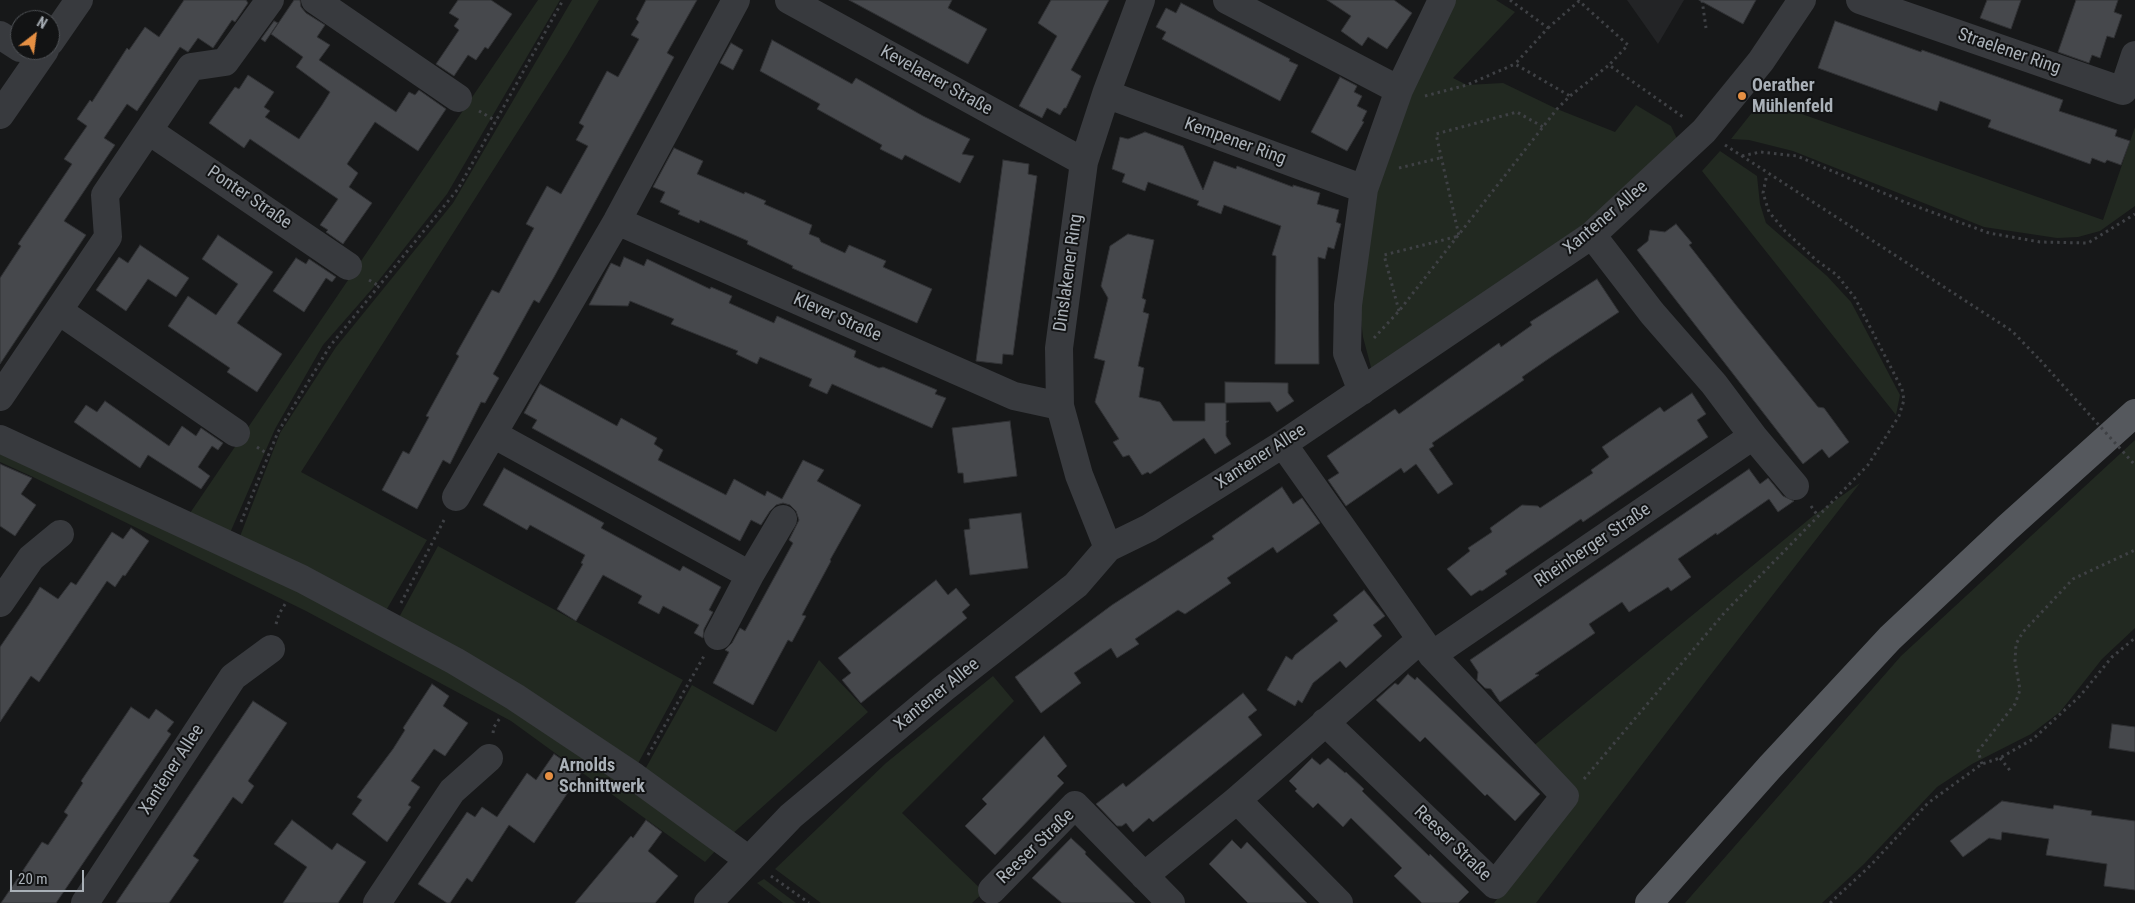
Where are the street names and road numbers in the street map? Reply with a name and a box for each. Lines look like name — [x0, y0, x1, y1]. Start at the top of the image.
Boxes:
street label: Straelener Ring — [1955, 24, 2063, 80]
street label: Kevelaerer Straße — [876, 41, 996, 121]
street label: Kempener Ring — [1181, 114, 1289, 170]
street label: Ponter Straße — [203, 162, 295, 234]
street label: Xantener Allee — [1559, 177, 1653, 259]
street label: Dinslakener Ring — [1050, 213, 1088, 333]
street label: Klever Straße — [790, 289, 884, 347]
street label: Xantener Allee — [1212, 420, 1310, 494]
street label: Rheinberger Straße — [1531, 499, 1655, 593]
street label: Xantener Allee — [890, 654, 984, 736]
street label: Xantener Allee — [135, 721, 209, 819]
street label: Reeser Straße — [1409, 802, 1495, 886]
street label: Reeser Straße — [993, 805, 1079, 889]

